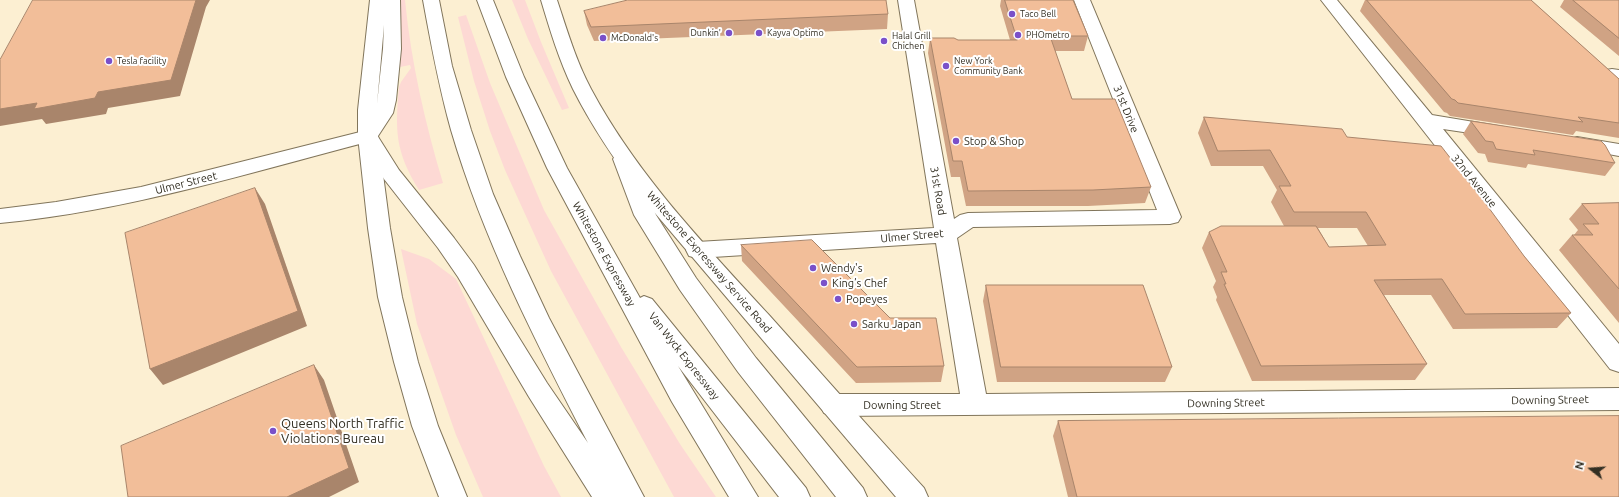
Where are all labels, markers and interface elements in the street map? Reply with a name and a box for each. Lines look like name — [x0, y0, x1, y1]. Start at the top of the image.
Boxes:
marker: Taco Bell — [1007, 9, 1017, 19]
place label: Taco Bell — [1020, 9, 1056, 19]
place label: Dunkin' — [691, 28, 721, 38]
marker: Dunkin' — [724, 28, 734, 38]
marker: Kayva Optimo — [754, 28, 764, 38]
place label: Kayva Optimo — [767, 28, 824, 38]
marker: PHOmetro — [1013, 30, 1023, 40]
place label: PHOmetro — [1026, 30, 1070, 40]
place label: Halal Grill Chichen — [892, 31, 931, 52]
marker: McDonald's — [598, 33, 608, 43]
place label: McDonald's — [611, 33, 658, 43]
marker: Halal Grill Chichen — [879, 36, 889, 46]
marker: Tesla facility — [104, 56, 114, 66]
place label: Tesla facility — [117, 56, 166, 66]
place label: New York Community Bank — [954, 56, 1023, 77]
marker: New York Community Bank — [941, 61, 951, 71]
street label: 31st Drive — [1111, 83, 1141, 135]
place label: Stop & Shop — [964, 134, 1024, 148]
marker: Stop & Shop — [951, 136, 961, 146]
street label: 32nd Avenue — [1449, 152, 1499, 210]
street label: 31st Road — [927, 166, 949, 216]
street label: Ulmer Street — [154, 169, 218, 197]
street label: Whitestone Expressway Service Road — [644, 189, 774, 335]
street label: Whitestone Expressway — [570, 199, 638, 309]
street label: Ulmer Street — [880, 227, 944, 245]
place label: Wendy's — [821, 261, 863, 275]
marker: Wendy's — [808, 263, 818, 273]
place label: King’s Chef — [832, 276, 887, 290]
marker: King’s Chef — [819, 278, 829, 288]
place label: Popeyes — [846, 292, 888, 306]
marker: Popeyes — [833, 294, 843, 304]
street label: Van Wyck Expressway — [646, 310, 722, 402]
place label: Sarku Japan — [862, 317, 921, 331]
marker: Sarku Japan — [849, 319, 859, 329]
street label: Downing Street — [1511, 393, 1589, 407]
street label: Downing Street — [1187, 396, 1265, 410]
street label: Downing Street — [863, 398, 941, 412]
place label: Queens North Traffic Violations Bureau — [281, 416, 404, 447]
marker: Queens North Traffic Violations Bureau — [268, 426, 278, 436]
north arrow — [1571, 449, 1611, 489]
text: N — [1573, 460, 1586, 471]

